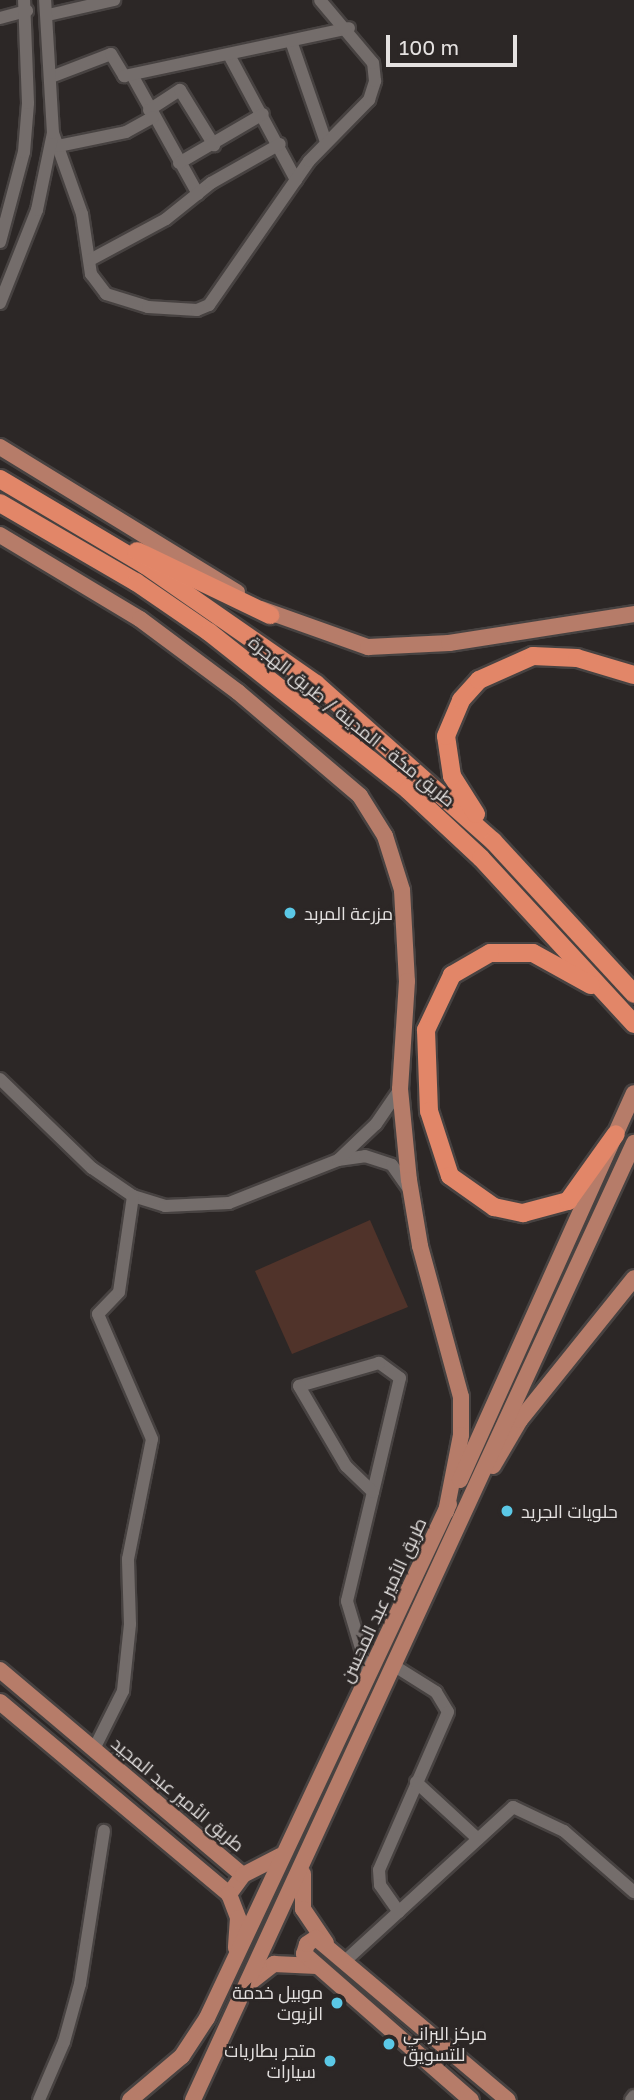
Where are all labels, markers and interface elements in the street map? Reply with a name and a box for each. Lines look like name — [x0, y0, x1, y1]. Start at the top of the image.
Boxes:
scale bar — [389, 21, 520, 65]
text: 100 m — [399, 34, 459, 60]
street label: طريق مكة - المدينة / طريق الهجرة — [245, 631, 459, 811]
place label: مزرعة المربد — [304, 902, 393, 924]
marker: مزرعة المربد — [282, 905, 298, 921]
place label: حلويات الجريد — [521, 1500, 618, 1522]
marker: حلويات الجريد — [499, 1503, 515, 1519]
street label: طريق الأمير عبد المحسن — [335, 1514, 431, 1686]
street label: طريق الأمير عبد المجيد — [107, 1732, 249, 1856]
place label: موبيل خدمة الزيوت — [232, 1982, 323, 2024]
marker: موبيل خدمة الزيوت — [329, 1995, 345, 2011]
place label: مركز البراني للتسويق — [403, 2023, 487, 2066]
marker: مركز البراني للتسويق — [381, 2036, 397, 2052]
place label: متجر بطاريات سيارات — [224, 2040, 316, 2082]
marker: متجر بطاريات سيارات — [322, 2053, 338, 2069]

